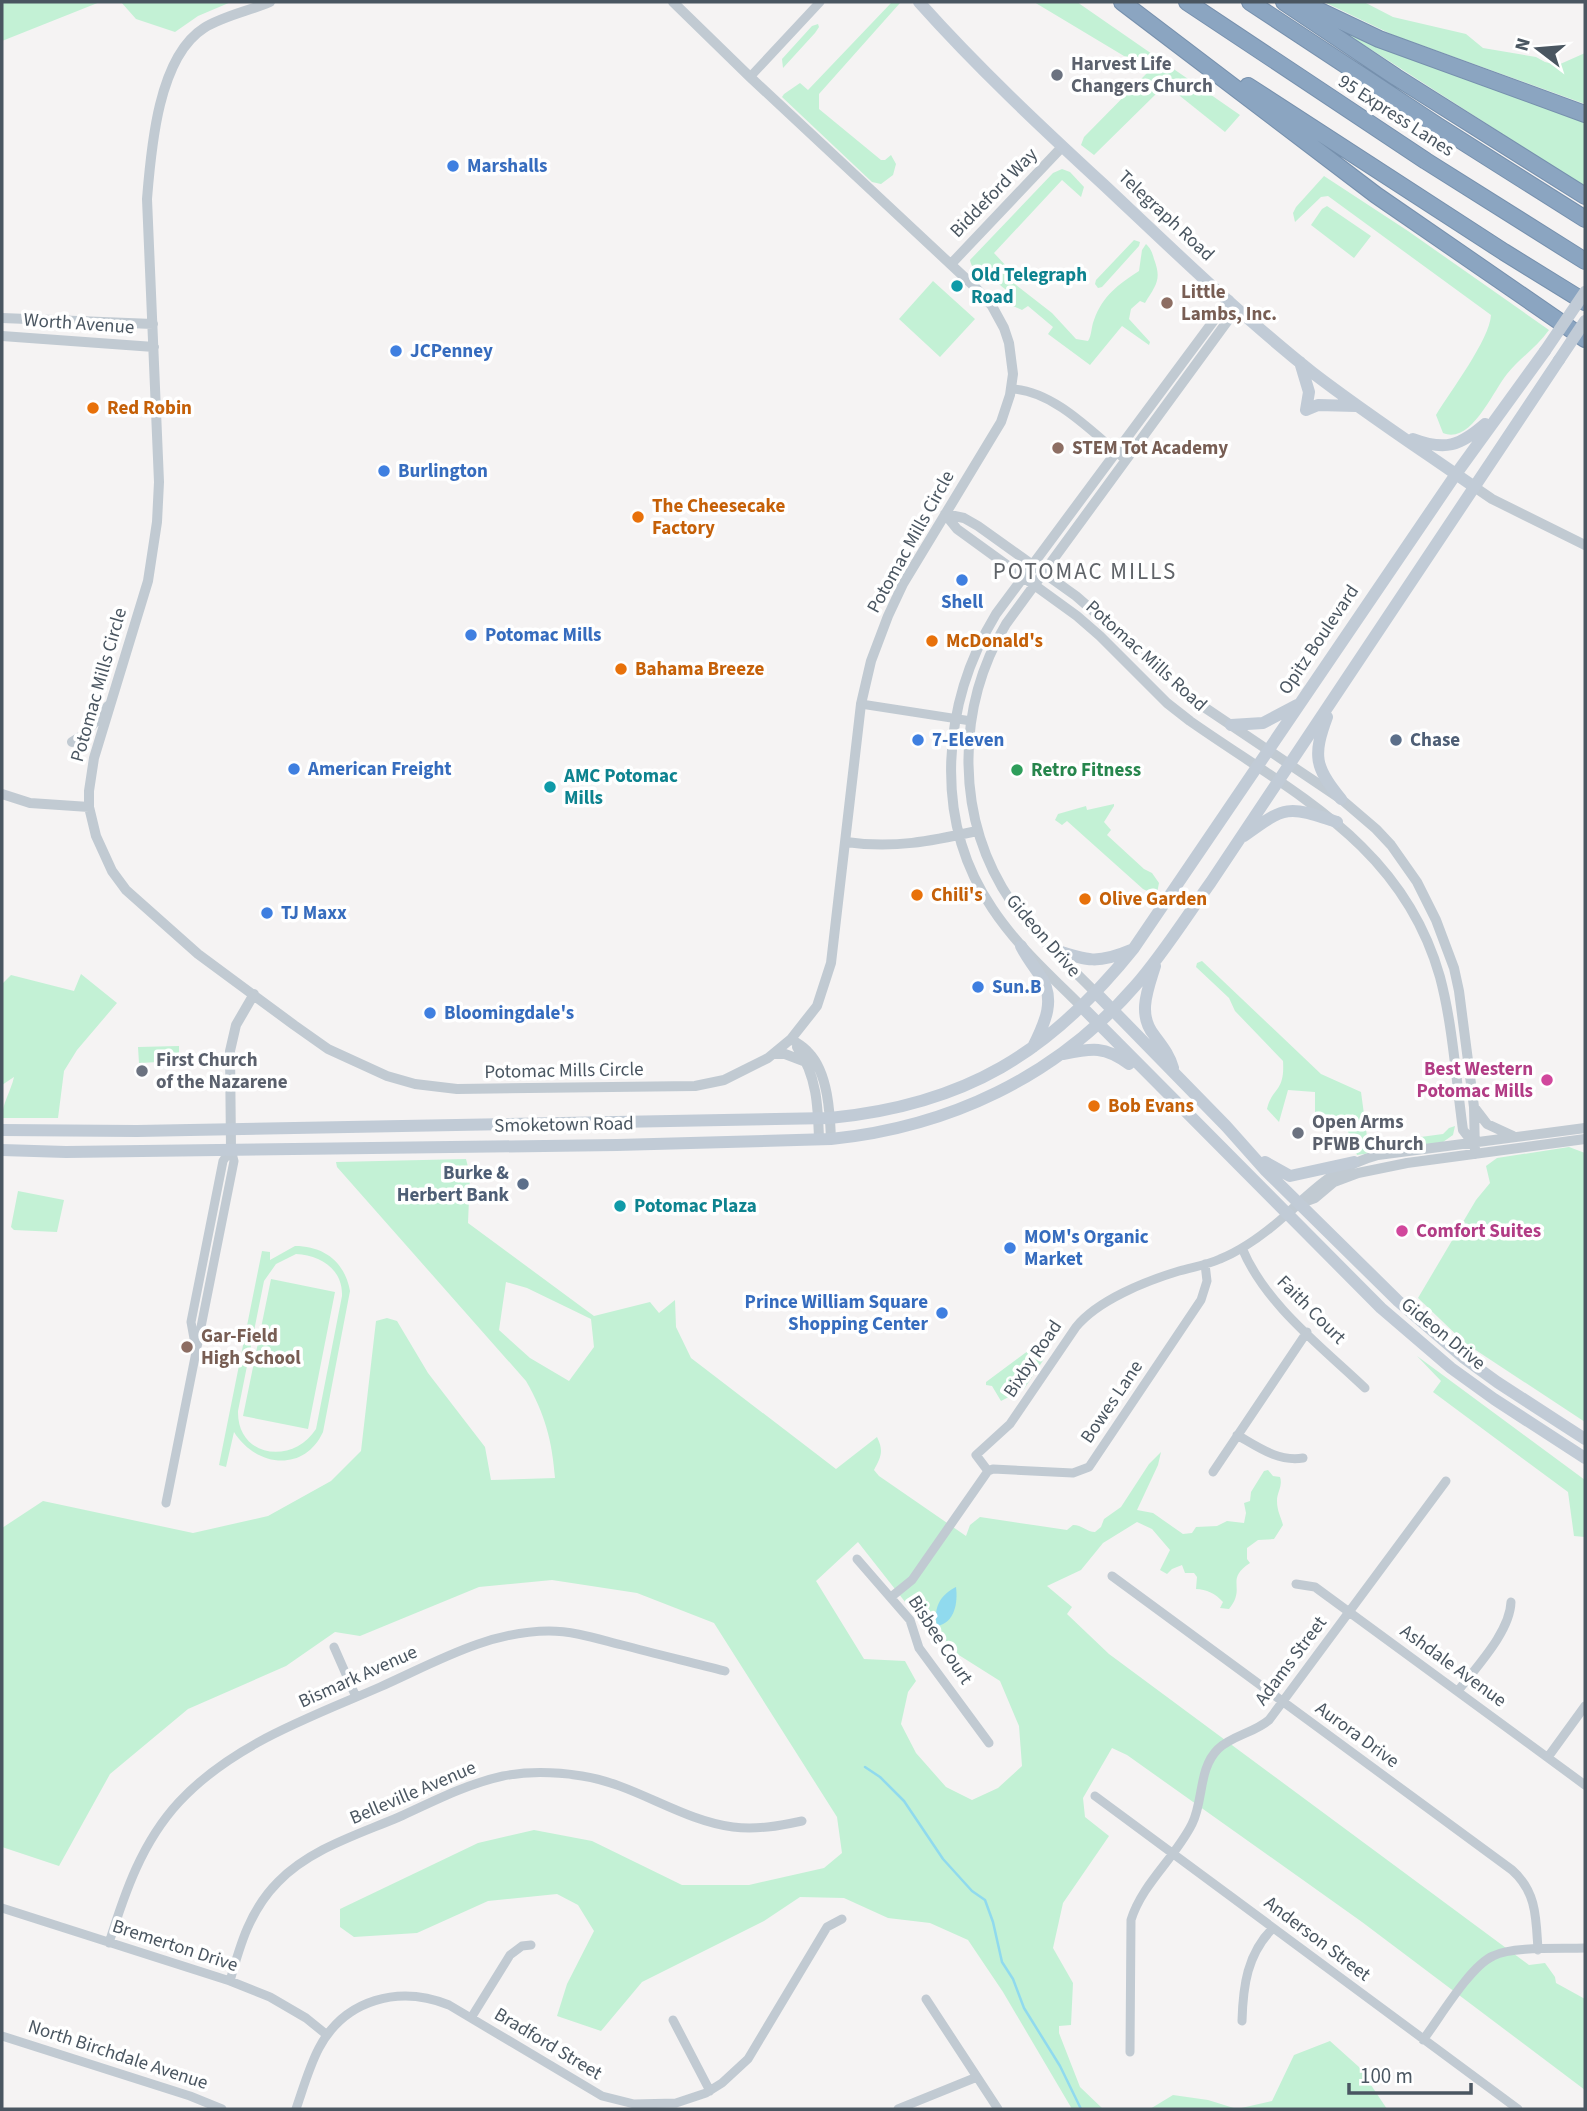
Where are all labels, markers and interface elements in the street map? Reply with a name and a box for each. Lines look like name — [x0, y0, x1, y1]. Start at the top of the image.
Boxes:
north arrow — [1503, 14, 1573, 84]
text: N — [1508, 35, 1538, 55]
place label: Harvest Life Changers Church — [1071, 51, 1213, 100]
marker: Harvest Life Changers Church — [1049, 67, 1065, 83]
street label: 95 Express Lanes — [1333, 68, 1459, 164]
street label: Biddeford Way — [944, 142, 1044, 244]
place label: Marshalls — [467, 153, 547, 180]
marker: Marshalls — [445, 158, 461, 174]
street label: Telegraph Road — [1112, 164, 1220, 268]
place label: Old Telegraph Road — [971, 262, 1087, 311]
marker: Old Telegraph Road — [949, 278, 965, 294]
place label: Little Lambs, Inc. — [1181, 279, 1277, 328]
marker: Little Lambs, Inc. — [1159, 295, 1175, 311]
street label: Worth Avenue — [23, 307, 135, 341]
place label: JCPenney — [410, 338, 493, 365]
marker: JCPenney — [388, 343, 404, 359]
place label: Red Robin — [107, 395, 192, 422]
marker: Red Robin — [85, 400, 101, 416]
place label: STEM Tot Academy — [1072, 435, 1228, 462]
marker: STEM Tot Academy — [1050, 440, 1066, 456]
place label: Burlington — [398, 458, 488, 485]
marker: Burlington — [376, 463, 392, 479]
street label: Potomac Mills Circle — [861, 466, 961, 618]
place label: The Cheesecake Factory — [652, 493, 785, 542]
marker: The Cheesecake Factory — [630, 509, 646, 525]
district label: POTOMAC MILLS — [993, 555, 1177, 588]
marker: Shell — [954, 572, 970, 588]
street label: Opitz Boulevard — [1272, 580, 1366, 700]
place label: Shell — [941, 589, 984, 616]
street label: Potomac Mills Road — [1079, 594, 1213, 718]
street label: Potomac Mills Circle — [64, 605, 134, 765]
place label: Potomac Mills — [485, 622, 601, 649]
marker: Potomac Mills — [463, 627, 479, 643]
place label: McDonald's — [946, 628, 1043, 655]
marker: McDonald's — [924, 633, 940, 649]
place label: Bahama Breeze — [635, 656, 764, 683]
marker: Bahama Breeze — [613, 661, 629, 677]
place label: 7-Eleven — [932, 727, 1004, 754]
place label: Chase — [1410, 727, 1460, 754]
marker: 7-Eleven — [910, 732, 926, 748]
marker: Chase — [1388, 732, 1404, 748]
place label: American Freight — [307, 756, 452, 783]
place label: Retro Fitness — [1031, 757, 1141, 784]
marker: American Freight — [286, 761, 302, 777]
marker: Retro Fitness — [1009, 762, 1025, 778]
place label: AMC Potomac Mills — [563, 763, 678, 812]
marker: AMC Potomac Mills — [542, 779, 558, 795]
place label: Chili's — [931, 882, 983, 909]
place label: Olive Garden — [1099, 886, 1207, 913]
marker: Chili's — [909, 887, 925, 903]
street label: Gideon Drive — [999, 889, 1087, 983]
marker: Olive Garden — [1077, 891, 1093, 907]
place label: TJ Maxx — [281, 900, 347, 927]
marker: TJ Maxx — [259, 905, 275, 921]
place label: Sun.B — [992, 974, 1041, 1001]
marker: Sun.B — [970, 979, 986, 995]
place label: Bloomingdale's — [444, 1000, 574, 1027]
marker: Bloomingdale's — [422, 1005, 438, 1021]
place label: First Church of the Nazarene — [156, 1047, 288, 1096]
street label: Potomac Mills Circle — [484, 1056, 644, 1086]
place label: Best Western Potomac Mills — [1417, 1056, 1533, 1105]
marker: First Church of the Nazarene — [134, 1063, 150, 1079]
marker: Best Western Potomac Mills — [1539, 1072, 1555, 1088]
place label: Bob Evans — [1108, 1093, 1194, 1120]
marker: Bob Evans — [1086, 1098, 1102, 1114]
place label: Open Arms PFWB Church — [1312, 1109, 1424, 1158]
street label: Smoketown Road — [494, 1110, 634, 1140]
marker: Open Arms PFWB Church — [1290, 1125, 1306, 1141]
place label: Burke & Herbert Bank — [397, 1160, 510, 1209]
marker: Burke & Herbert Bank — [515, 1176, 531, 1192]
place label: Potomac Plaza — [634, 1193, 757, 1220]
marker: Potomac Plaza — [612, 1198, 628, 1214]
place label: Comfort Suites — [1416, 1218, 1541, 1245]
marker: Comfort Suites — [1394, 1223, 1410, 1239]
place label: MOM's Organic Market — [1024, 1224, 1149, 1273]
marker: MOM's Organic Market — [1002, 1240, 1018, 1256]
street label: Faith Court — [1270, 1269, 1352, 1351]
place label: Prince William Square Shopping Center — [745, 1289, 928, 1338]
street label: Gideon Drive — [1395, 1291, 1491, 1377]
marker: Prince William Square Shopping Center — [934, 1305, 950, 1321]
street label: Bixby Road — [997, 1315, 1069, 1403]
place label: Gar-Field High School — [201, 1323, 301, 1372]
marker: Gar-Field High School — [179, 1339, 195, 1355]
street label: Bowes Lane — [1074, 1355, 1150, 1449]
street label: Bisbee Court — [901, 1590, 979, 1690]
street label: Adams Street — [1248, 1610, 1334, 1711]
street label: Ashdale Avenue — [1394, 1618, 1512, 1714]
street label: Bismark Avenue — [294, 1639, 422, 1715]
street label: Aurora Drive — [1309, 1695, 1405, 1775]
street label: Belleville Avenue — [346, 1754, 480, 1832]
street label: Anderson Street — [1258, 1890, 1376, 1988]
street label: Bremerton Drive — [109, 1913, 241, 1979]
street label: Bradford Street — [489, 2001, 607, 2087]
street label: North Birchdale Avenue — [25, 2013, 211, 2097]
scale bar — [1349, 2052, 1472, 2096]
text: 100 m — [1360, 2061, 1413, 2091]

